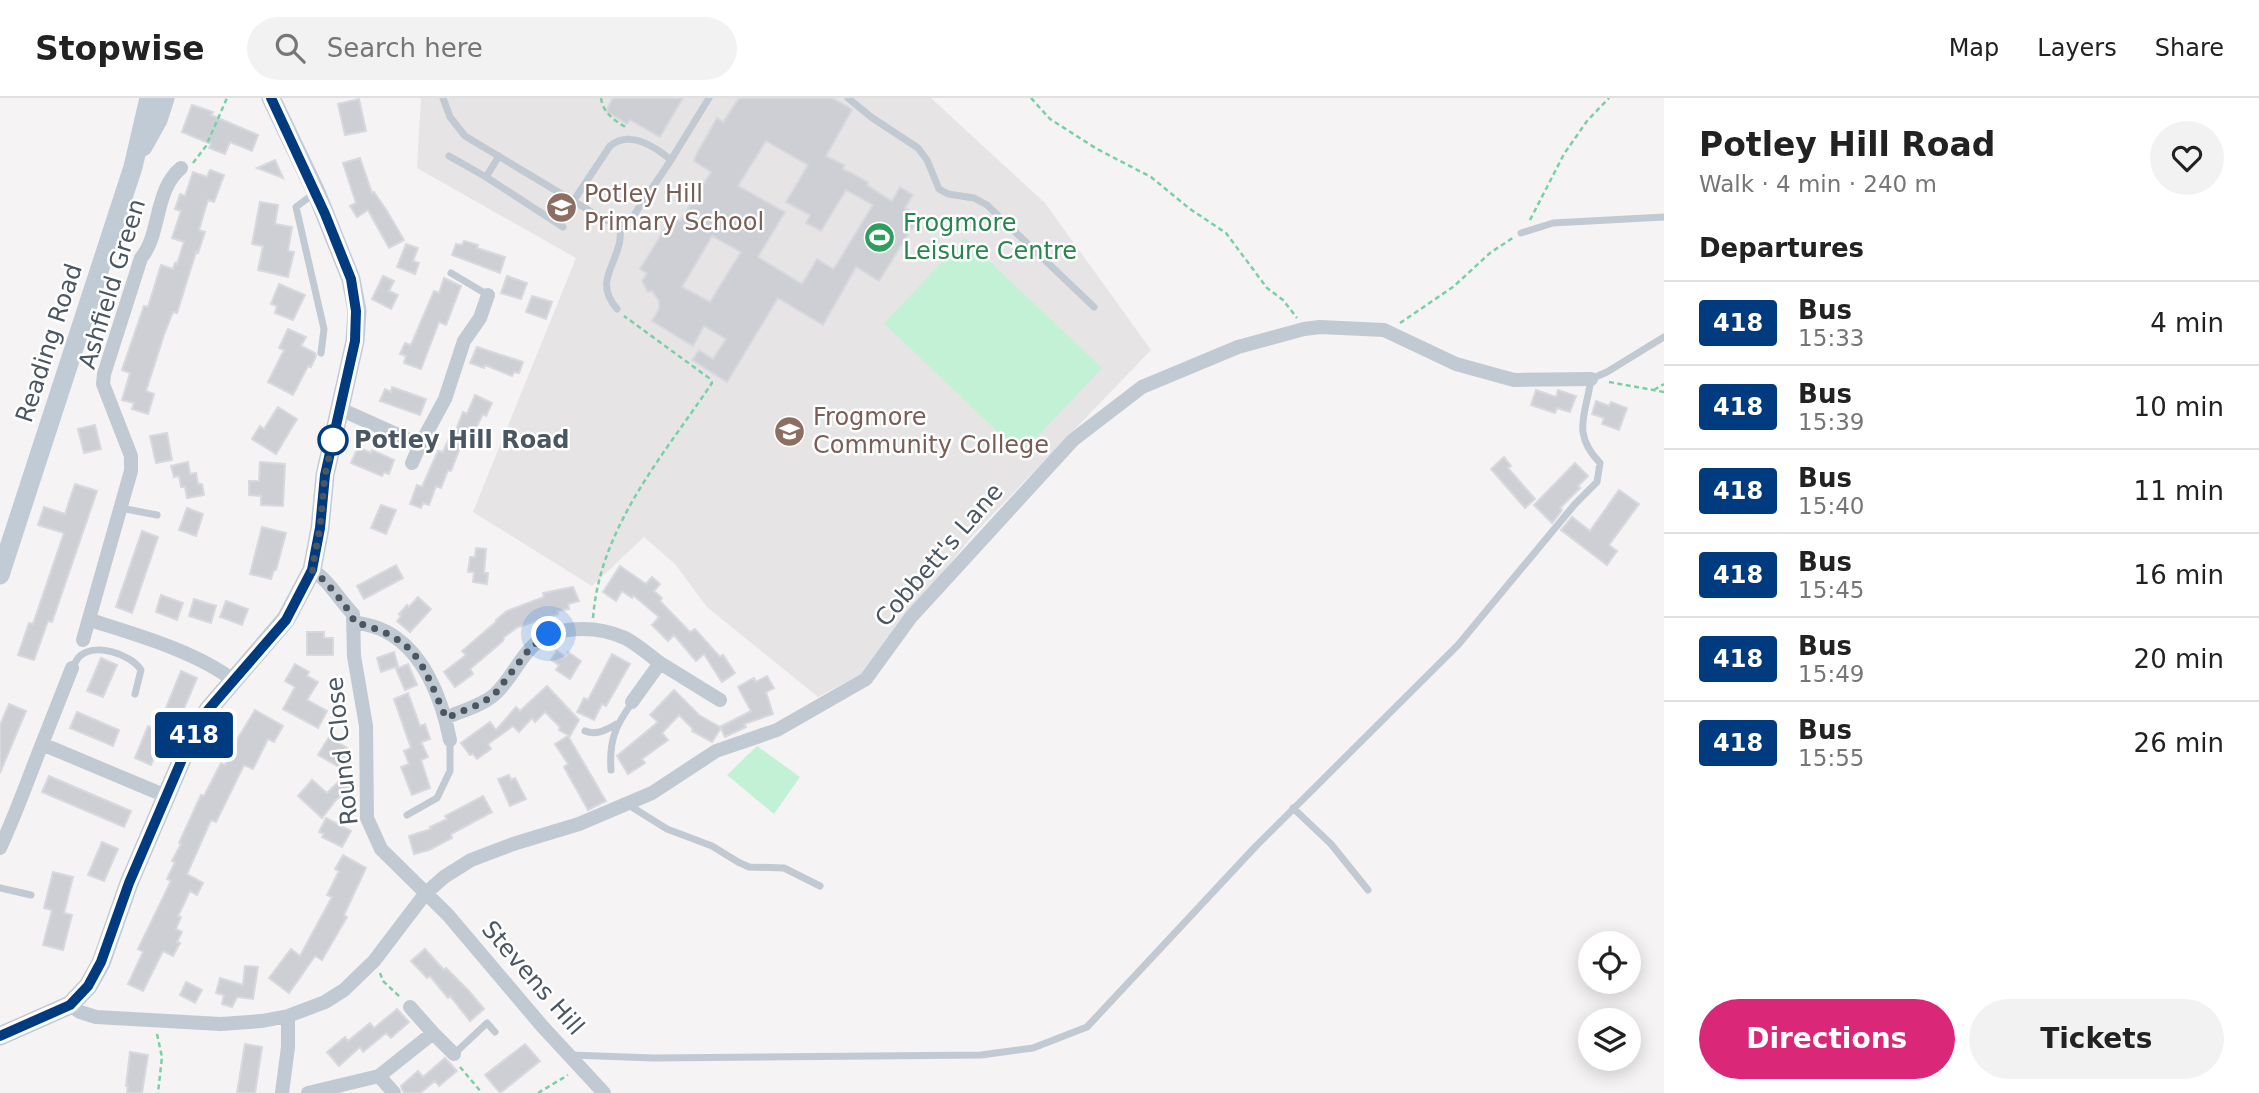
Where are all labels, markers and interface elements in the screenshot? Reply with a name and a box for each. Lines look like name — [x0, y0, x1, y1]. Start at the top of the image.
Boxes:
search box — [247, 17, 737, 80]
text: Stopwise — [35, 29, 205, 68]
icon: search — [271, 29, 309, 67]
text: Search here — [327, 33, 483, 63]
text: Map — [1949, 34, 1999, 62]
text: Layers — [2037, 34, 2117, 62]
text: Share — [2155, 34, 2224, 62]
button: heart — [2150, 121, 2224, 195]
text: Potley Hill Road — [1699, 125, 1995, 164]
text: Walk · 4 min · 240 m — [1699, 171, 1937, 197]
place label: Potley Hill Primary School — [584, 180, 764, 236]
school or university icon: Potley Hill Primary School — [544, 191, 578, 225]
street label: Ashfield Green — [73, 196, 151, 372]
place label: Frogmore Leisure Centre — [903, 209, 1077, 265]
sports icon: Frogmore Leisure Centre — [863, 220, 897, 254]
text: Departures — [1699, 233, 1864, 263]
street label: Reading Road — [10, 260, 88, 426]
text: Bus — [1798, 295, 1852, 325]
text: 4 min — [2150, 308, 2224, 338]
text: 418 — [1713, 309, 1763, 337]
text: 15:33 — [1798, 325, 1864, 351]
text: Bus — [1798, 379, 1852, 409]
text: 10 min — [2134, 392, 2224, 422]
text: 418 — [1713, 393, 1763, 421]
place label: Frogmore Community College — [813, 403, 1049, 459]
text: 15:39 — [1798, 409, 1864, 435]
school or university icon: Frogmore Community College — [773, 414, 807, 448]
marker: Potley Hill Road — [318, 425, 348, 455]
place label: Potley Hill Road — [354, 426, 570, 454]
text: Bus — [1798, 463, 1852, 493]
text: 11 min — [2134, 476, 2224, 506]
text: 418 — [1713, 477, 1763, 505]
street label: Cobbett's Lane — [869, 478, 1009, 632]
text: 15:40 — [1798, 493, 1864, 519]
text: Bus — [1798, 547, 1852, 577]
text: 16 min — [2134, 560, 2224, 590]
text: 418 — [1713, 561, 1763, 589]
text: 15:45 — [1798, 577, 1864, 603]
your location — [531, 616, 566, 651]
text: Bus — [1798, 631, 1852, 661]
text: 20 min — [2134, 644, 2224, 674]
text: 418 — [1713, 645, 1763, 673]
text: 15:49 — [1798, 661, 1864, 687]
street label: Round Close — [320, 675, 364, 827]
line badge: 418 — [154, 712, 234, 758]
text: Bus — [1798, 715, 1852, 745]
text: 418 — [169, 721, 219, 749]
text: 26 min — [2134, 728, 2224, 758]
text: 418 — [1713, 729, 1763, 757]
text: 15:55 — [1798, 745, 1864, 771]
street label: Stevens Hill — [476, 915, 590, 1041]
map controls — [1578, 931, 1641, 1071]
button: locate — [1578, 931, 1641, 994]
button: Directions — [1699, 999, 1955, 1079]
button: Tickets — [1969, 999, 2224, 1079]
button: layers — [1578, 1008, 1641, 1071]

